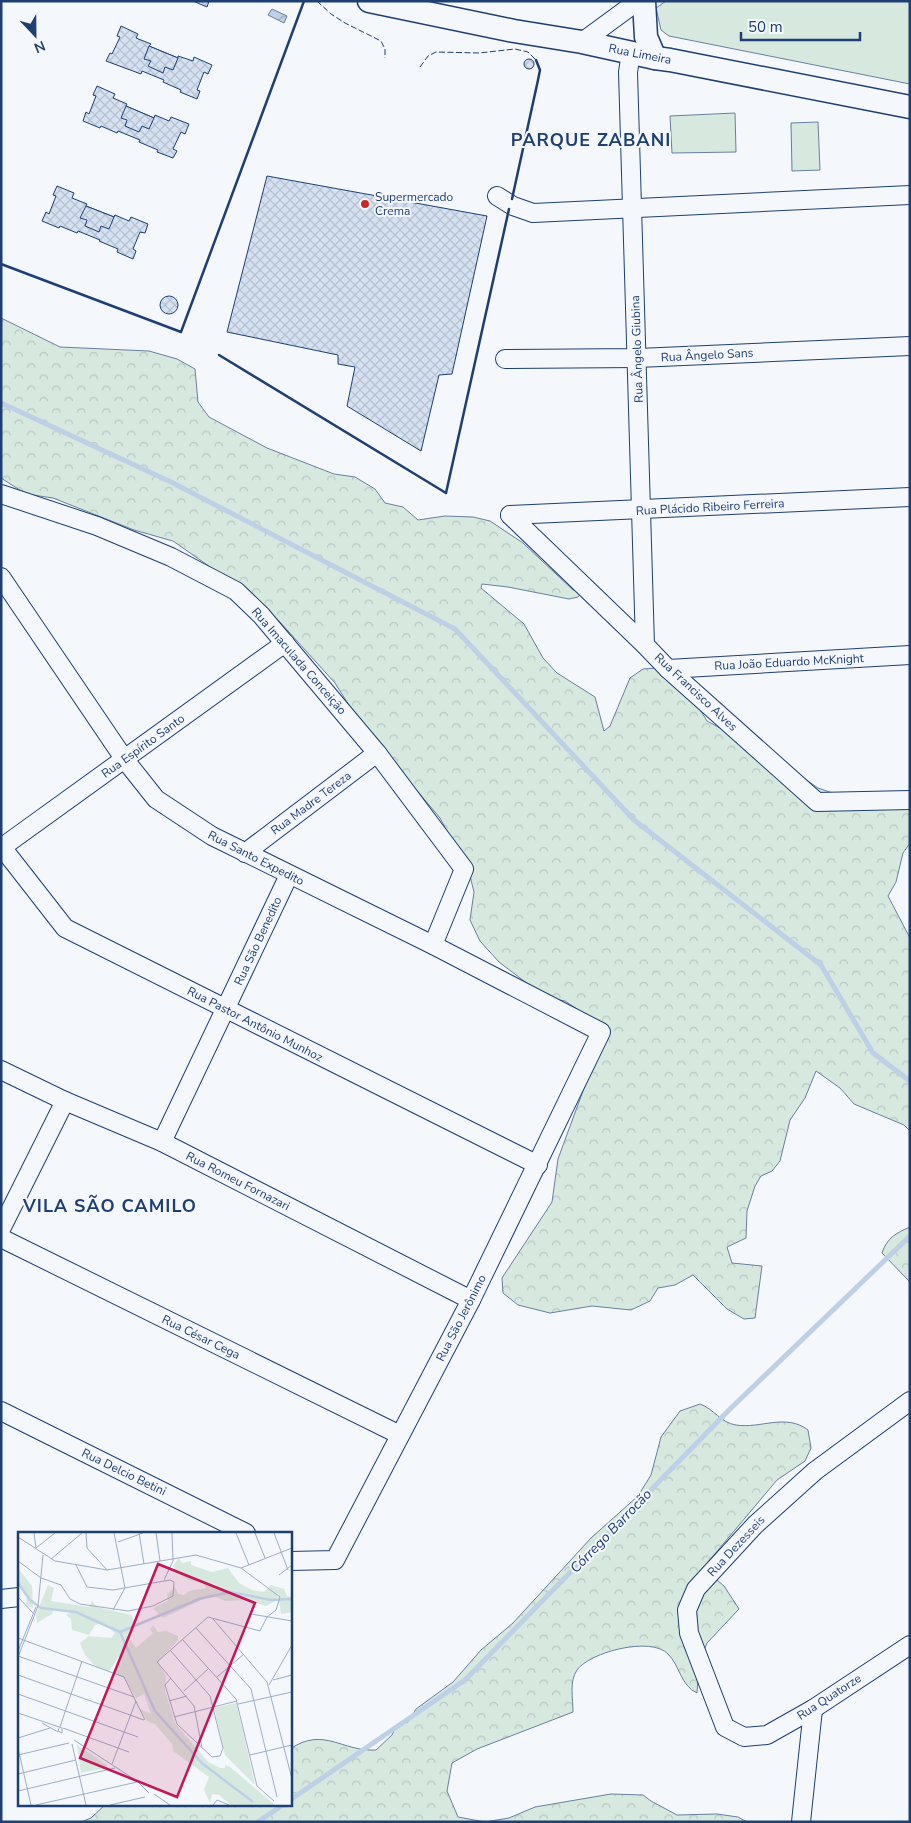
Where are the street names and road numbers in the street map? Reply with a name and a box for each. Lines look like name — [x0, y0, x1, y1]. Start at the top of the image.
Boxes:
street label: Rua Limeira — [607, 40, 673, 68]
street label: Rua Ângelo Giubina — [627, 295, 647, 403]
street label: Rua Ângelo Sans — [660, 345, 754, 365]
street label: Rua Plácido Ribeiro Ferreira — [635, 495, 785, 519]
street label: Rua Imaculada Conceição — [248, 604, 350, 718]
street label: Rua Francisco Alves — [651, 649, 741, 735]
street label: Rua João Eduardo McKnight — [714, 650, 865, 674]
street label: Rua Espírito Santo — [98, 710, 188, 782]
street label: Rua Madre Tereza — [268, 768, 354, 838]
street label: Rua Santo Expedito — [205, 827, 307, 889]
street label: Rua São Benedito — [230, 894, 286, 988]
street label: Rua Pastor Antônio Munhoz — [184, 983, 326, 1065]
street label: Rua Romeu Fornazari — [183, 1148, 293, 1214]
street label: Rua São Jerônimo — [432, 1272, 490, 1364]
street label: Rua César Cega — [159, 1311, 243, 1363]
street label: Rua Delcio Betini — [79, 1445, 169, 1499]
street label: Rua Dezesseis — [704, 1512, 769, 1580]
street label: Rua Quatorze — [794, 1670, 864, 1724]

